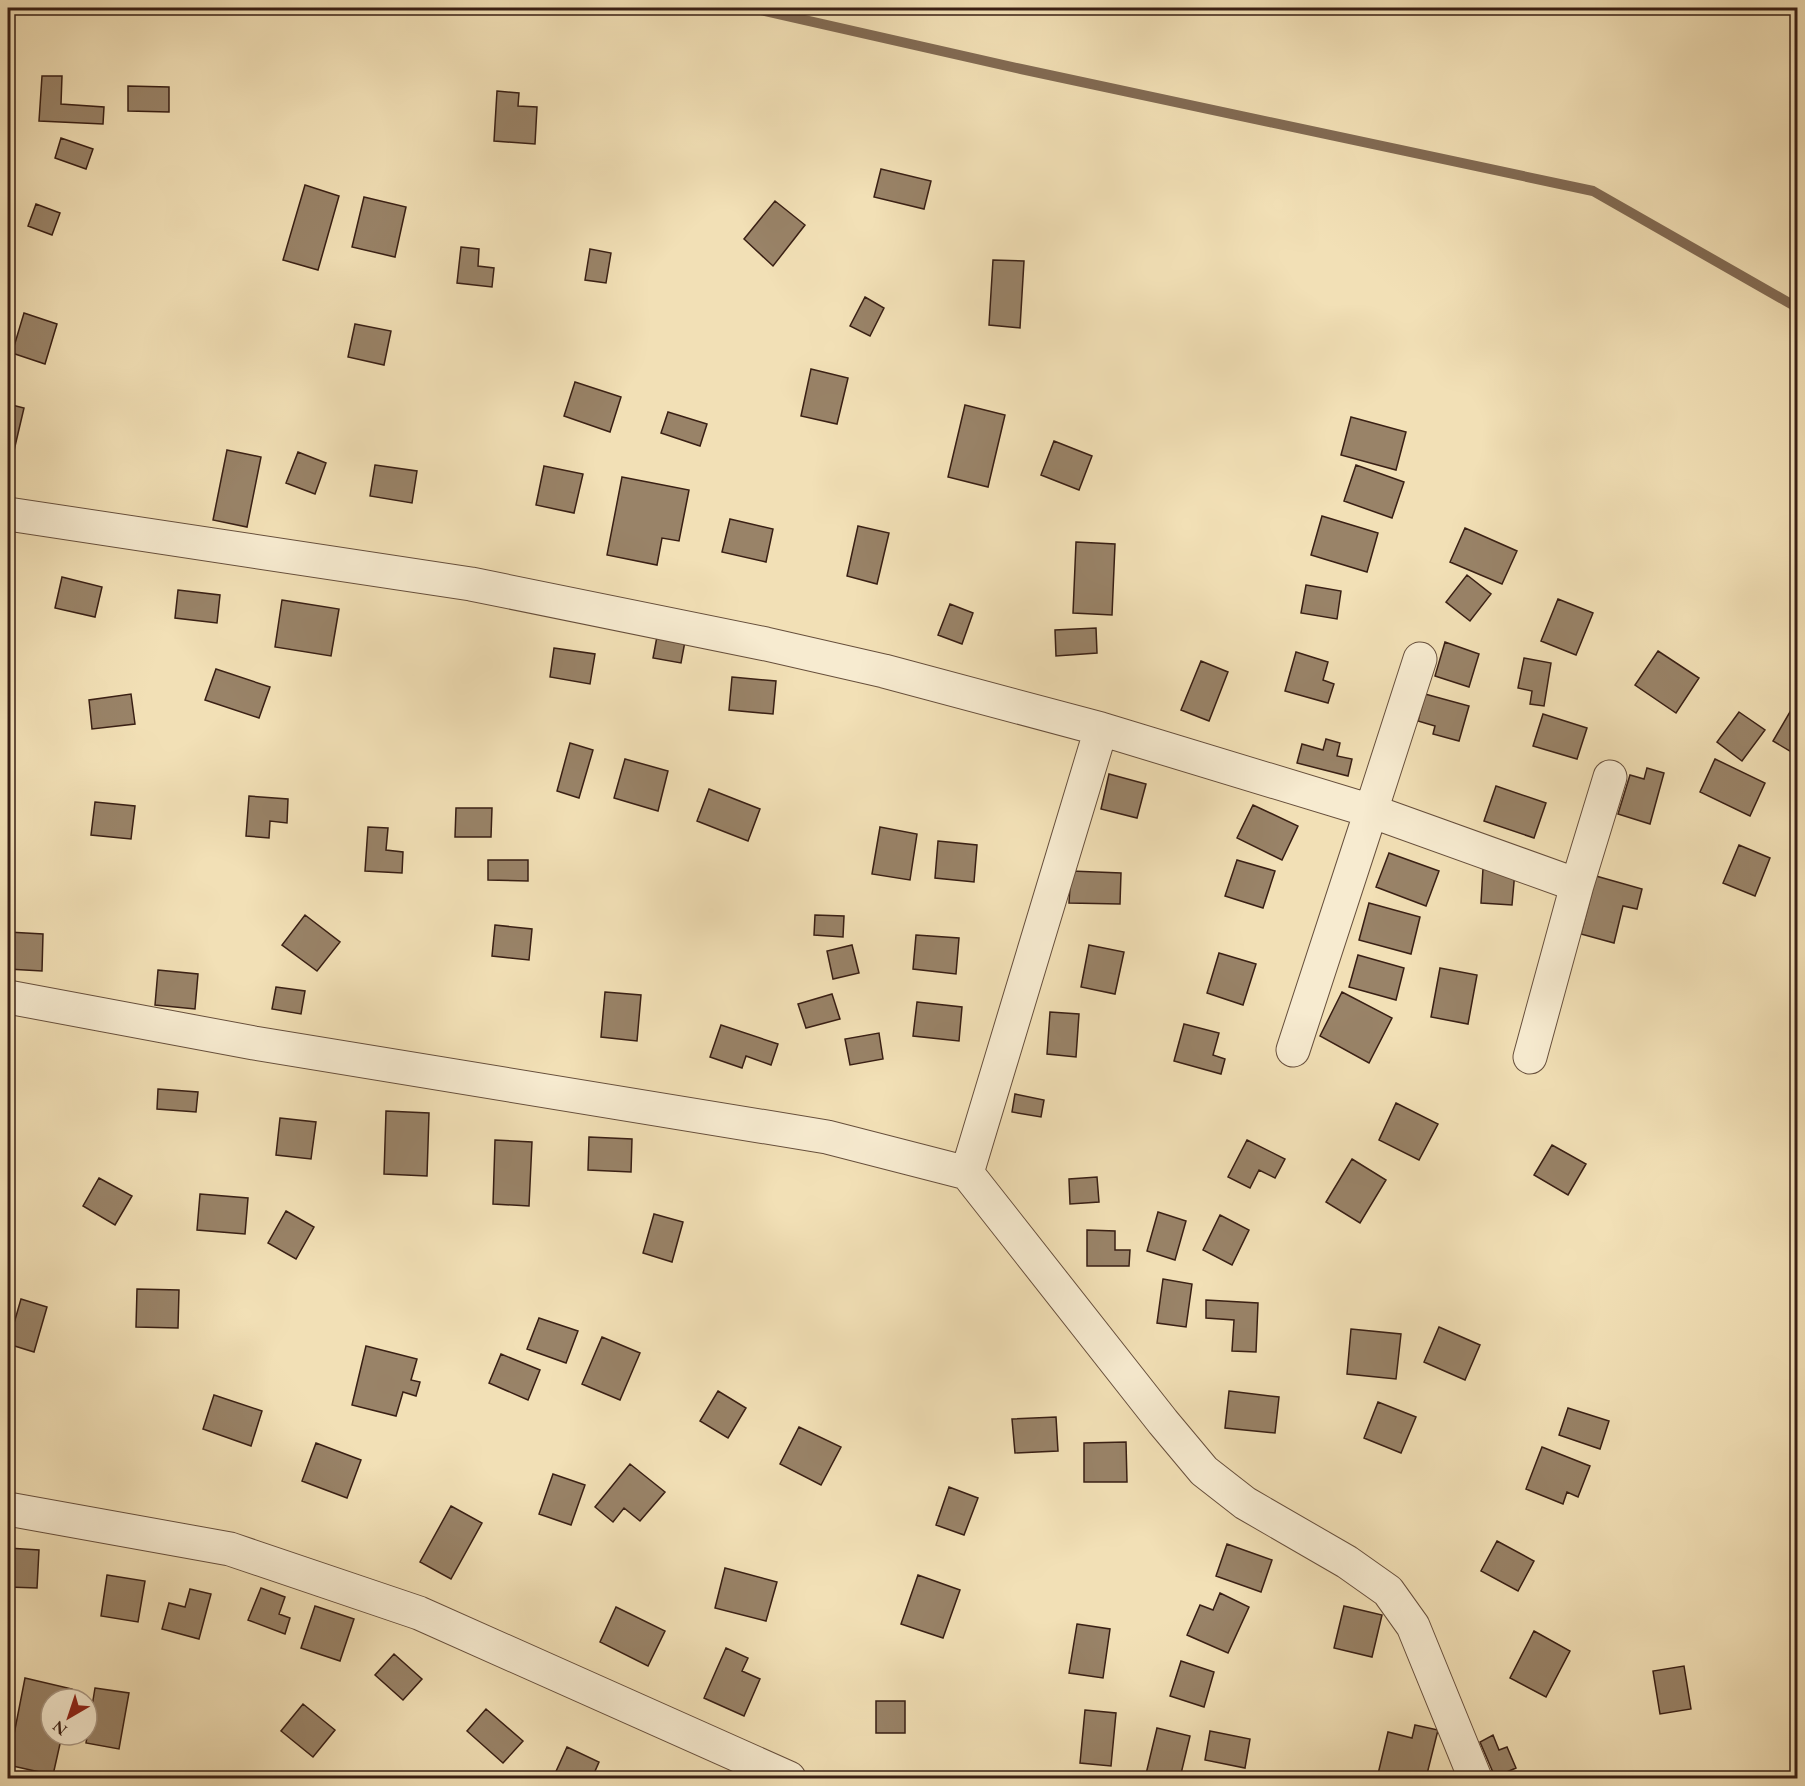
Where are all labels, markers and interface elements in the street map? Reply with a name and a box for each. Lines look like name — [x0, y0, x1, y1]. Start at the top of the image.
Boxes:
north arrow — [39, 1687, 99, 1747]
text: N — [48, 1716, 72, 1741]

